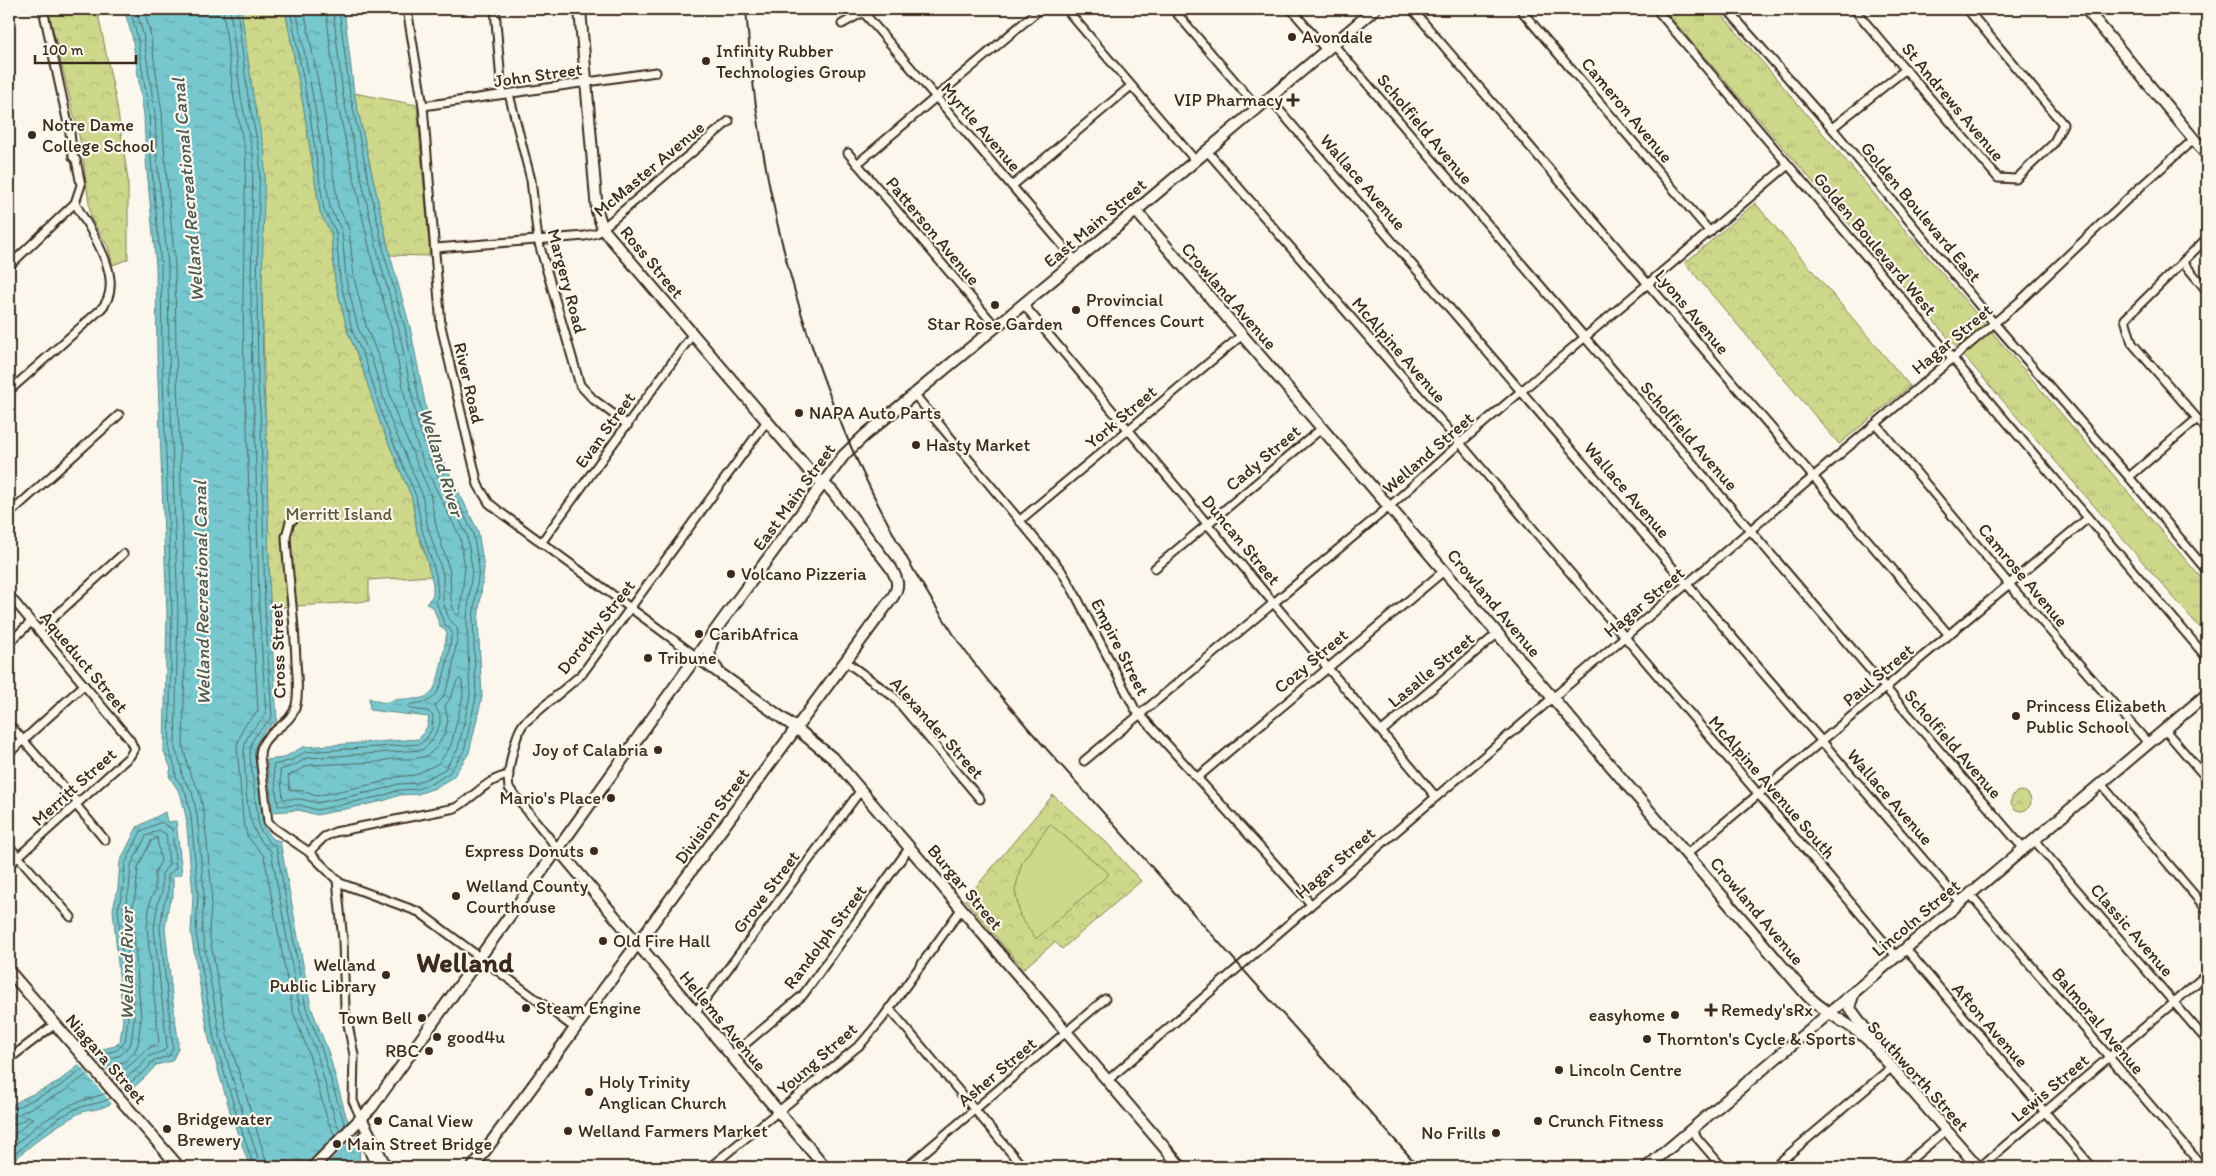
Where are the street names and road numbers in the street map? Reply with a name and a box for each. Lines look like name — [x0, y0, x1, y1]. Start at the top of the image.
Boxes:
street label: St Andrews Avenue — [1897, 38, 2009, 166]
street label: Cameron Avenue — [1576, 53, 1678, 167]
street label: John Street — [492, 58, 584, 92]
street label: Scholfield Avenue — [1372, 69, 1478, 189]
street label: Myrtle Avenue — [936, 78, 1026, 176]
street label: McMaster Avenue — [589, 116, 709, 222]
street label: Wallace Avenue — [1315, 129, 1411, 235]
street label: Golden Boulevard East — [1856, 137, 1986, 287]
street label: Golden Boulevard West — [1809, 168, 1942, 320]
street label: Patterson Avenue — [881, 172, 985, 290]
street label: East Main Street — [1039, 173, 1151, 272]
street label: Ross Street — [615, 221, 689, 303]
street label: Margery Road — [543, 226, 592, 336]
street label: Crowland Avenue — [1176, 238, 1282, 354]
street label: Lyons Avenue — [1650, 265, 1734, 359]
street label: McAlpine Avenue — [1347, 292, 1451, 408]
street label: Hagar Street — [1907, 299, 1997, 379]
street label: River Road — [449, 340, 489, 426]
street label: Scholfield Avenue — [1635, 377, 1743, 495]
street label: York Street — [1081, 381, 1161, 453]
street label: Evan Street — [570, 387, 640, 472]
street label: Welland Street — [1378, 407, 1479, 499]
street label: Cady Street — [1221, 420, 1305, 496]
street label: Wallace Avenue — [1579, 437, 1675, 543]
street label: East Main Street — [748, 439, 841, 555]
street label: Duncan Street — [1197, 490, 1285, 590]
street label: Camrose Avenue — [1973, 518, 2073, 632]
street label: Crowland Avenue — [1442, 544, 1546, 662]
street label: Hagar Street — [1599, 562, 1689, 642]
street label: Dorothy Street — [552, 575, 640, 679]
street label: Empire Street — [1086, 595, 1154, 699]
street label: Cross Street — [265, 603, 291, 699]
street label: Aqueduct Street — [35, 607, 133, 718]
street label: Cozy Street — [1270, 624, 1353, 698]
street label: Lasalle Street — [1383, 627, 1479, 712]
street label: Paul Street — [1838, 639, 1918, 711]
street label: Alexander Street — [885, 672, 989, 784]
street label: Scholfield Avenue — [1899, 685, 2007, 803]
street label: McAlpine Avenue South — [1704, 711, 1840, 863]
street label: Merritt Street — [27, 743, 121, 831]
street label: Wallace Avenue — [1842, 744, 1938, 850]
street label: Division Street — [670, 764, 754, 868]
street label: Hagar Street — [1291, 822, 1380, 904]
street label: Burgar Street — [923, 839, 1008, 935]
street label: Grove Street — [728, 846, 804, 938]
street label: Crowland Avenue — [1705, 852, 1809, 970]
street label: Lincoln Street — [1867, 875, 1965, 961]
street label: Classic Avenue — [2085, 879, 2179, 981]
street label: Randolph Street — [779, 880, 872, 994]
street label: Balmoral Avenue — [2047, 963, 2149, 1079]
street label: Hellems Avenue — [675, 966, 771, 1076]
street label: Afton Avenue — [1947, 978, 2033, 1072]
street label: Niagara Street — [61, 1009, 151, 1109]
street label: Southworth Street — [1862, 1016, 1974, 1136]
street label: Young Street — [772, 1018, 862, 1100]
street label: Asher Street — [953, 1033, 1041, 1111]
street label: Lewis Street — [2007, 1049, 2094, 1127]

